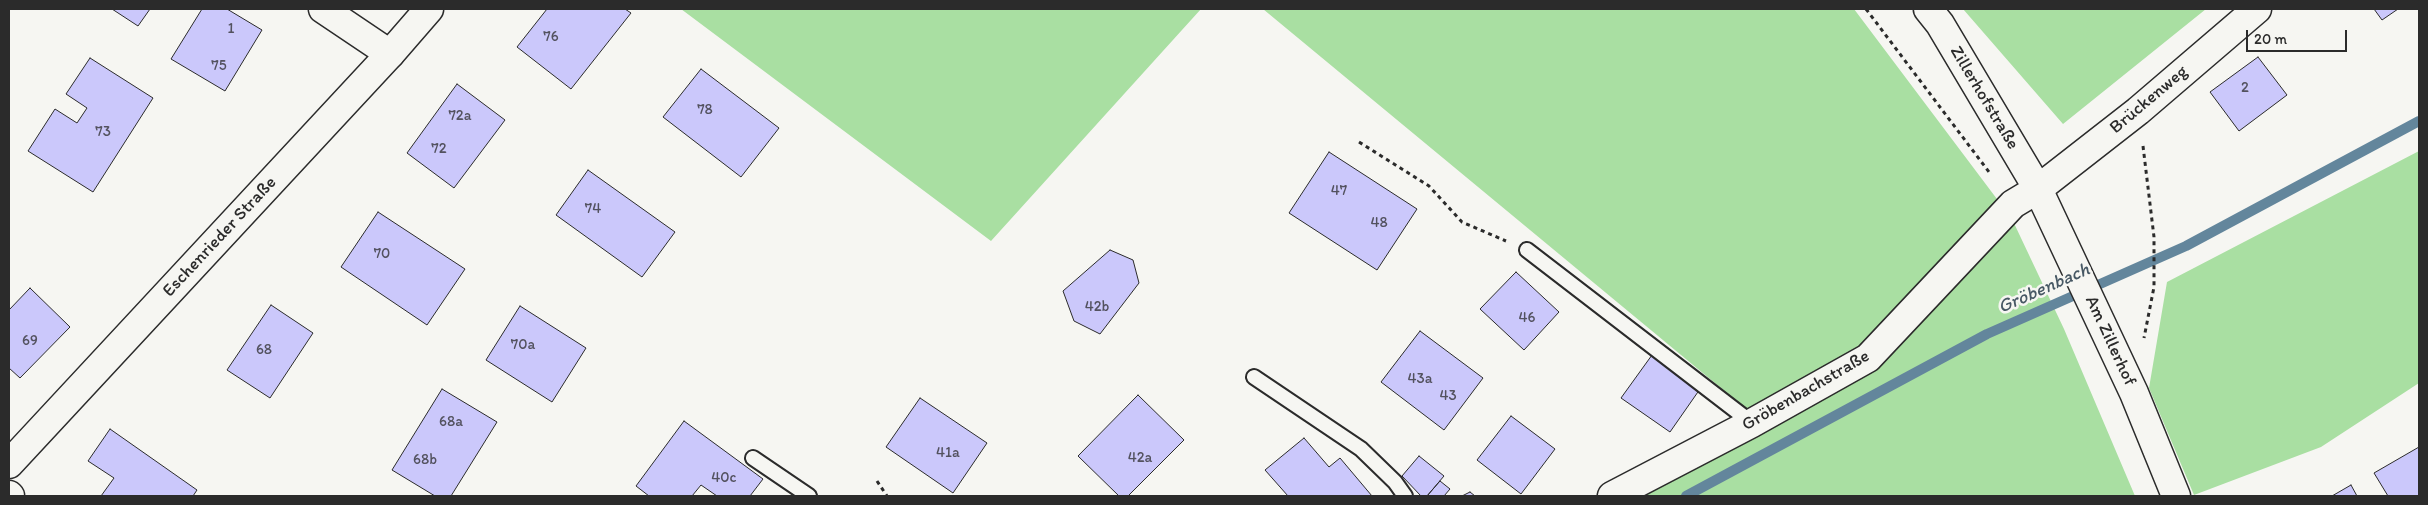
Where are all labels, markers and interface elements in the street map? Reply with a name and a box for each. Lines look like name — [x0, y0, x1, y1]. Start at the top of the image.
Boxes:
house number: 1 — [228, 20, 234, 38]
scale bar — [2248, 20, 2349, 52]
house number: 76 — [543, 28, 559, 46]
text: 20 m — [2254, 30, 2287, 48]
street label: Zillerhofstraße — [1945, 42, 2023, 154]
house number: 75 — [211, 57, 227, 75]
street label: Brückenweg — [2106, 61, 2192, 139]
house number: 2 — [2241, 79, 2249, 97]
house number: 78 — [697, 101, 713, 119]
house number: 72a — [448, 107, 472, 125]
house number: 73 — [95, 123, 111, 141]
house number: 72 — [431, 140, 447, 158]
street label: Eschenrieder Straße — [159, 172, 281, 302]
house number: 47 — [1331, 182, 1347, 200]
house number: 74 — [585, 200, 601, 218]
house number: 48 — [1370, 214, 1388, 232]
house number: 70 — [374, 245, 390, 263]
water label: Gröbenbach — [1995, 259, 2093, 319]
street label: Am Zillerhof — [2080, 292, 2140, 390]
house number: 42b — [1085, 298, 1109, 316]
house number: 46 — [1519, 309, 1535, 327]
house number: 69 — [22, 332, 38, 350]
house number: 70a — [511, 336, 535, 354]
house number: 68 — [256, 341, 272, 359]
street label: Gröbenbachstraße — [1738, 346, 1874, 436]
house number: 43a — [1407, 370, 1433, 388]
house number: 43 — [1439, 387, 1457, 405]
house number: 68a — [439, 413, 463, 431]
house number: 41a — [936, 444, 960, 462]
house number: 42a — [1128, 449, 1152, 467]
house number: 68b — [413, 451, 437, 469]
house number: 40c — [711, 469, 737, 487]

